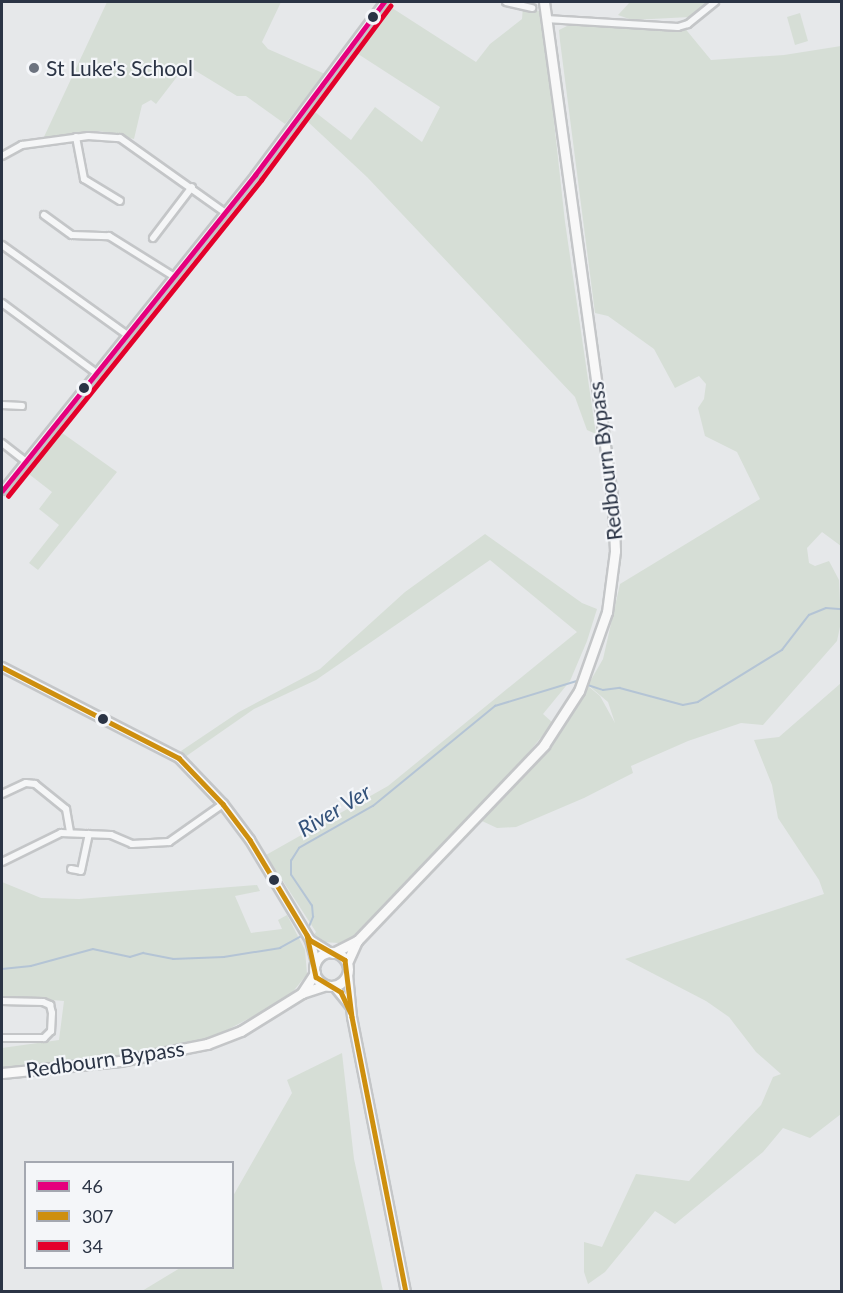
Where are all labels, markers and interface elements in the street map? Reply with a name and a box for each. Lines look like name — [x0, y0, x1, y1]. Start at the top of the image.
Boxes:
unlabelled marker — [367, 11, 379, 23]
place label: St Luke's School — [46, 55, 193, 81]
marker: St Luke's School — [27, 61, 41, 75]
street label: Redbourn Bypass — [583, 380, 627, 542]
unlabelled marker — [78, 382, 90, 394]
unlabelled marker — [97, 713, 109, 725]
water label: River Ver — [292, 778, 376, 842]
unlabelled marker — [268, 874, 280, 886]
street label: Redbourn Bypass — [24, 1035, 186, 1083]
legend — [24, 1161, 234, 1269]
text: 46 — [82, 1175, 103, 1197]
text: 307 — [82, 1205, 113, 1227]
text: 34 — [82, 1235, 103, 1257]

